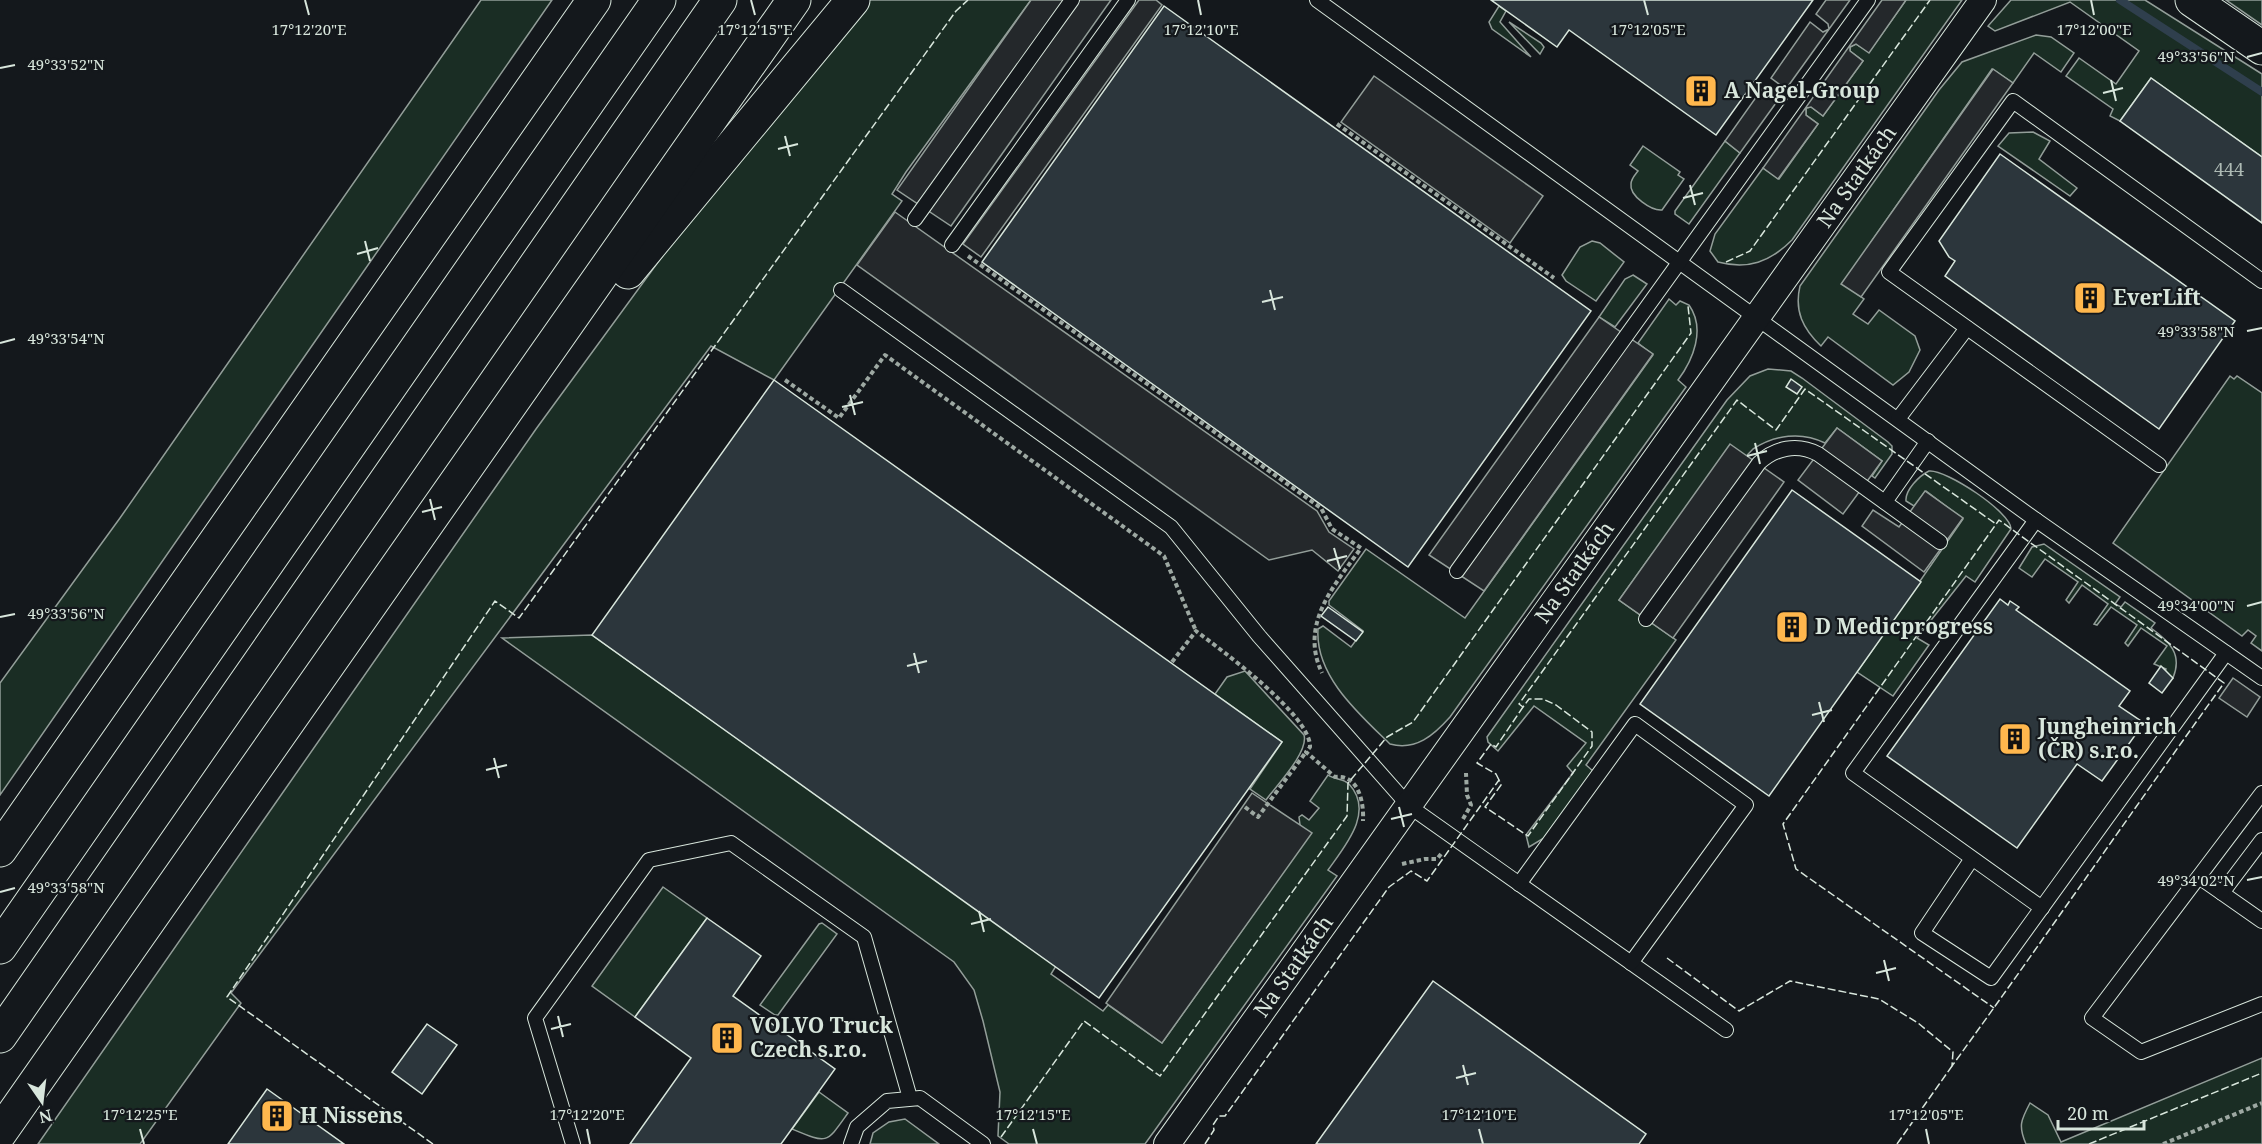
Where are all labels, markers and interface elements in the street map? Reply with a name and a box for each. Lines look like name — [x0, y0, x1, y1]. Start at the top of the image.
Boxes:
text: 17°12'20"E — [271, 19, 347, 39]
text: 17°12'15"E — [717, 19, 793, 39]
text: 17°12'10"E — [1163, 19, 1239, 39]
text: 17°12'05"E — [1610, 19, 1686, 39]
text: 17°12'00"E — [2056, 19, 2132, 39]
text: 49°33'56"N — [2157, 46, 2235, 66]
text: 49°33'52"N — [27, 54, 105, 74]
building icon: A Nagel-Group — [1683, 73, 1719, 109]
place label: A Nagel-Group — [1724, 76, 1880, 104]
street label: Na Statkách — [1810, 120, 1902, 233]
house number: 444 — [2214, 157, 2244, 181]
building icon: EverLift — [2072, 280, 2108, 316]
place label: EverLift — [2113, 283, 2201, 311]
text: 49°33'58"N — [2157, 321, 2235, 341]
text: 49°33'54"N — [27, 328, 105, 348]
street label: Na Statkách — [1528, 515, 1620, 629]
text: 49°34'00"N — [2157, 595, 2235, 615]
text: 49°33'56"N — [27, 603, 105, 623]
building icon: D Medicprogress — [1774, 609, 1810, 645]
place label: D Medicprogress — [1815, 612, 1993, 640]
place label: Jungheinrich (ČR) s.r.o. — [2037, 712, 2177, 764]
building icon: Jungheinrich (ČR) s.r.o. — [1997, 721, 2033, 757]
text: 49°34'02"N — [2157, 870, 2235, 890]
text: 49°33'58"N — [27, 877, 105, 897]
street label: Na Statkách — [1247, 909, 1339, 1023]
place label: VOLVO Truck Czech s.r.o. — [750, 1011, 893, 1063]
building icon: VOLVO Truck Czech s.r.o. — [709, 1020, 745, 1056]
north arrow — [12, 1072, 72, 1132]
scale bar — [2058, 1093, 2144, 1131]
building icon: H Nissens — [259, 1098, 295, 1134]
place label: H Nissens — [300, 1101, 403, 1129]
text: 20 m — [2067, 1101, 2109, 1125]
text: N — [36, 1104, 54, 1129]
text: 17°12'25"E — [102, 1104, 178, 1124]
text: 17°12'20"E — [549, 1104, 625, 1124]
text: 17°12'15"E — [995, 1104, 1071, 1124]
text: 17°12'10"E — [1441, 1104, 1517, 1124]
text: 17°12'05"E — [1888, 1104, 1964, 1124]

